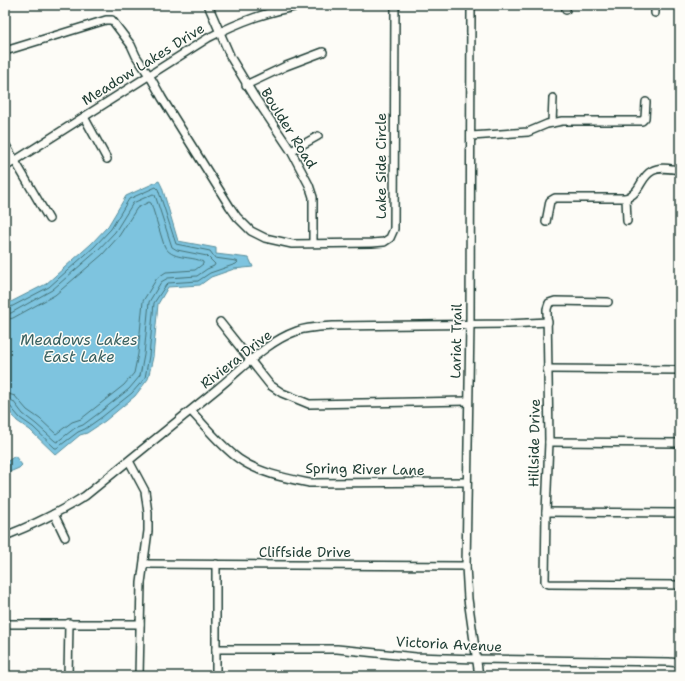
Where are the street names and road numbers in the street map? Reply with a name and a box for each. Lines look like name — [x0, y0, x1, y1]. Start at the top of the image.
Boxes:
street label: Meadow Lakes Drive — [78, 19, 208, 109]
street label: Boulder Road — [257, 84, 321, 172]
street label: Lake Side Circle — [372, 113, 390, 219]
street label: Lariat Trail — [446, 302, 466, 379]
street label: Riviera Drive — [197, 325, 275, 393]
street label: Hillside Drive — [524, 399, 544, 487]
street label: Spring River Lane — [305, 459, 425, 479]
street label: Cliffside Drive — [259, 543, 351, 561]
street label: Victoria Avenue — [395, 632, 503, 656]

